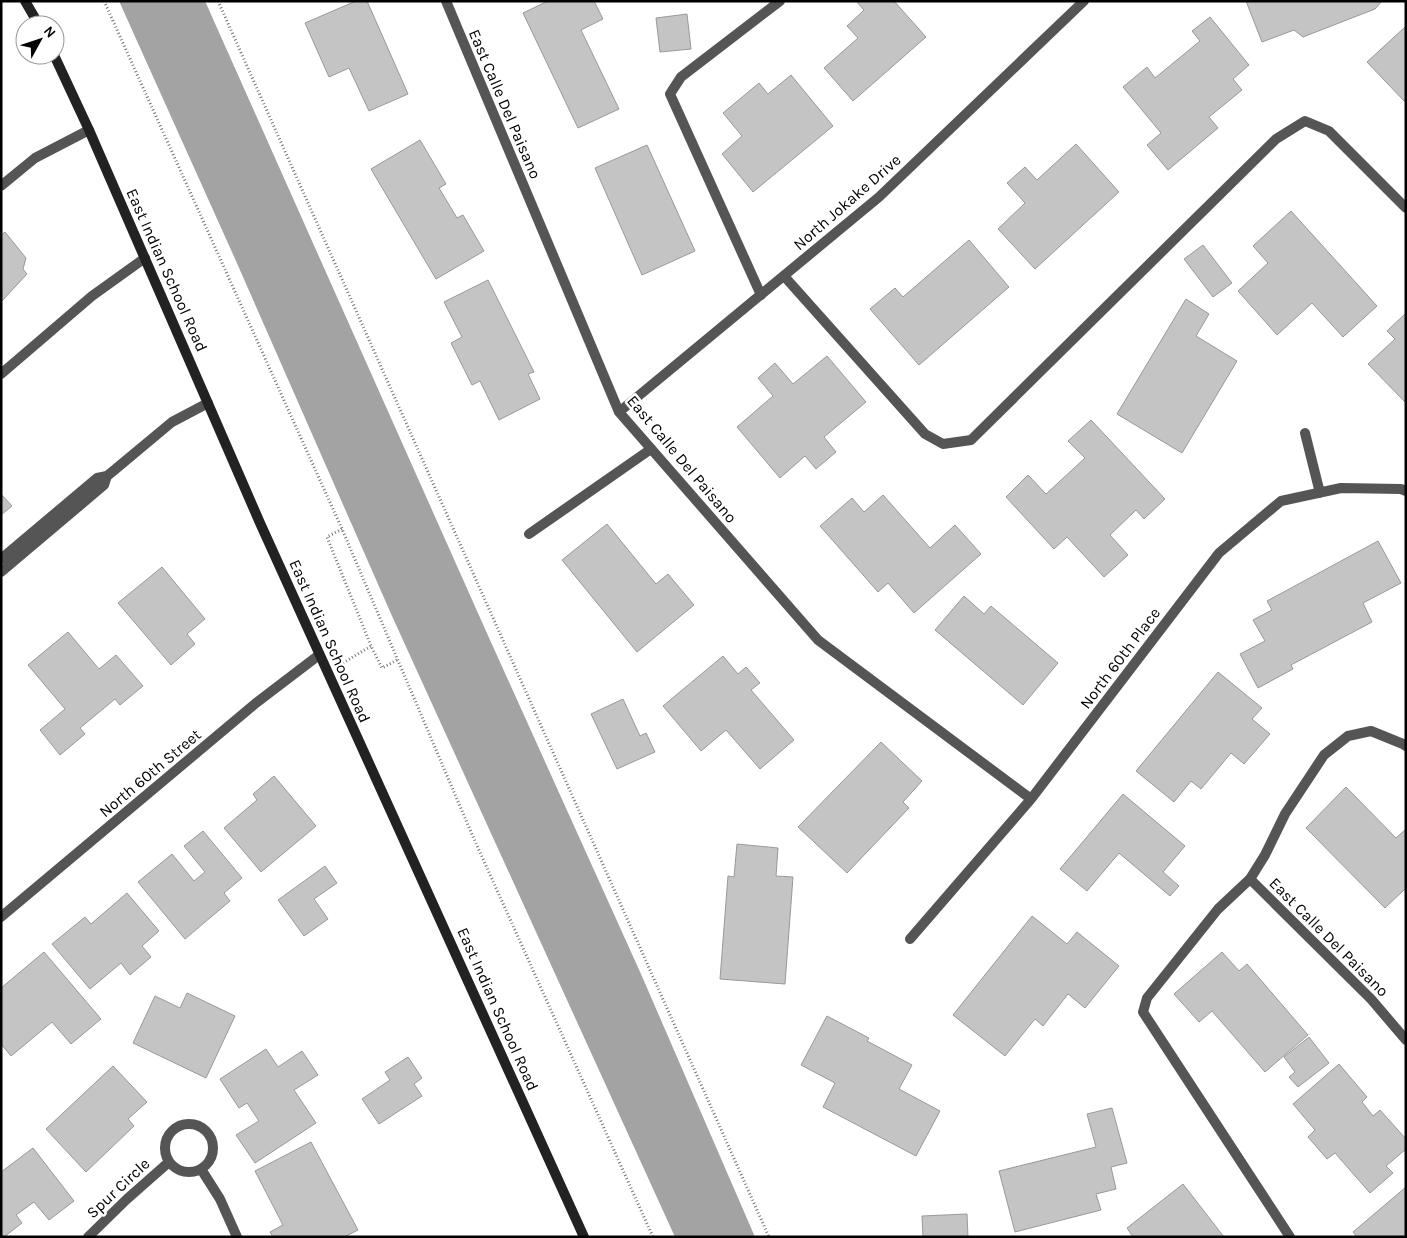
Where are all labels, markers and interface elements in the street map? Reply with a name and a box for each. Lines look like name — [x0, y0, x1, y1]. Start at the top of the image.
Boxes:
north arrow — [15, 15, 65, 65]
text: N — [40, 23, 59, 41]
street label: East Calle Del Paisano — [465, 26, 545, 182]
street label: North Jokake Drive — [789, 150, 905, 254]
street label: East Indian School Road — [122, 185, 212, 355]
street label: East Calle Del Paisano — [623, 391, 741, 527]
street label: East Indian School Road — [285, 556, 375, 726]
street label: North 60th Place — [1076, 604, 1164, 712]
street label: North 60th Street — [95, 725, 205, 821]
street label: East Calle Del Paisano — [1265, 873, 1393, 1001]
street label: East Indian School Road — [453, 924, 543, 1094]
street label: Spur Circle — [82, 1154, 154, 1222]

